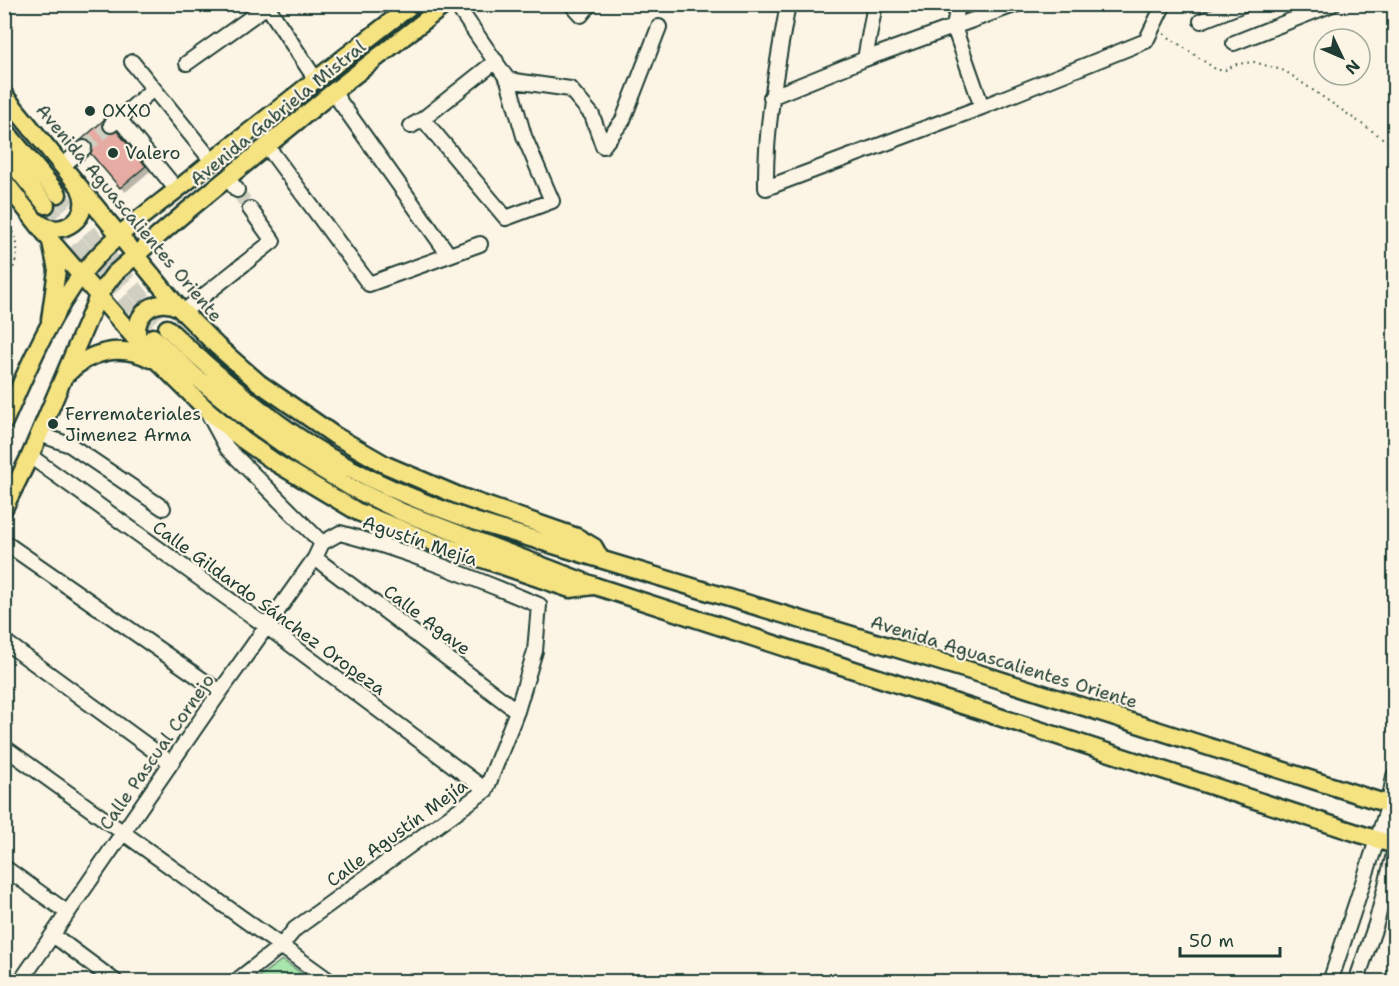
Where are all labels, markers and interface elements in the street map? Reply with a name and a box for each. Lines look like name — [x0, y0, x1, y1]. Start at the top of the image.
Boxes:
north arrow — [1312, 27, 1372, 87]
street label: Avenida Gabriela Mistral — [185, 34, 371, 191]
text: N — [1340, 55, 1364, 79]
street label: Avenida Aguascalientes Oriente — [31, 99, 227, 327]
place label: OXXO — [102, 99, 151, 123]
marker: OXXO — [83, 104, 97, 118]
place label: Valero — [125, 141, 180, 165]
marker: Valero — [106, 146, 120, 160]
place label: Ferremateriales Jimenez Arma — [65, 402, 201, 447]
marker: Ferremateriales Jimenez Arma — [46, 417, 60, 431]
street label: Agustín Mejía — [359, 510, 481, 572]
street label: Calle Gildardo Sánchez Oropeza — [148, 515, 390, 701]
street label: Calle Agave — [379, 579, 475, 661]
street label: Avenida Aguascalientes Oriente — [868, 610, 1140, 714]
street label: Calle Pascual Cornejo — [94, 669, 220, 835]
street label: Calle Agustín Mejía — [322, 774, 472, 892]
scale bar — [1180, 920, 1280, 958]
text: 50 m — [1189, 929, 1234, 953]

